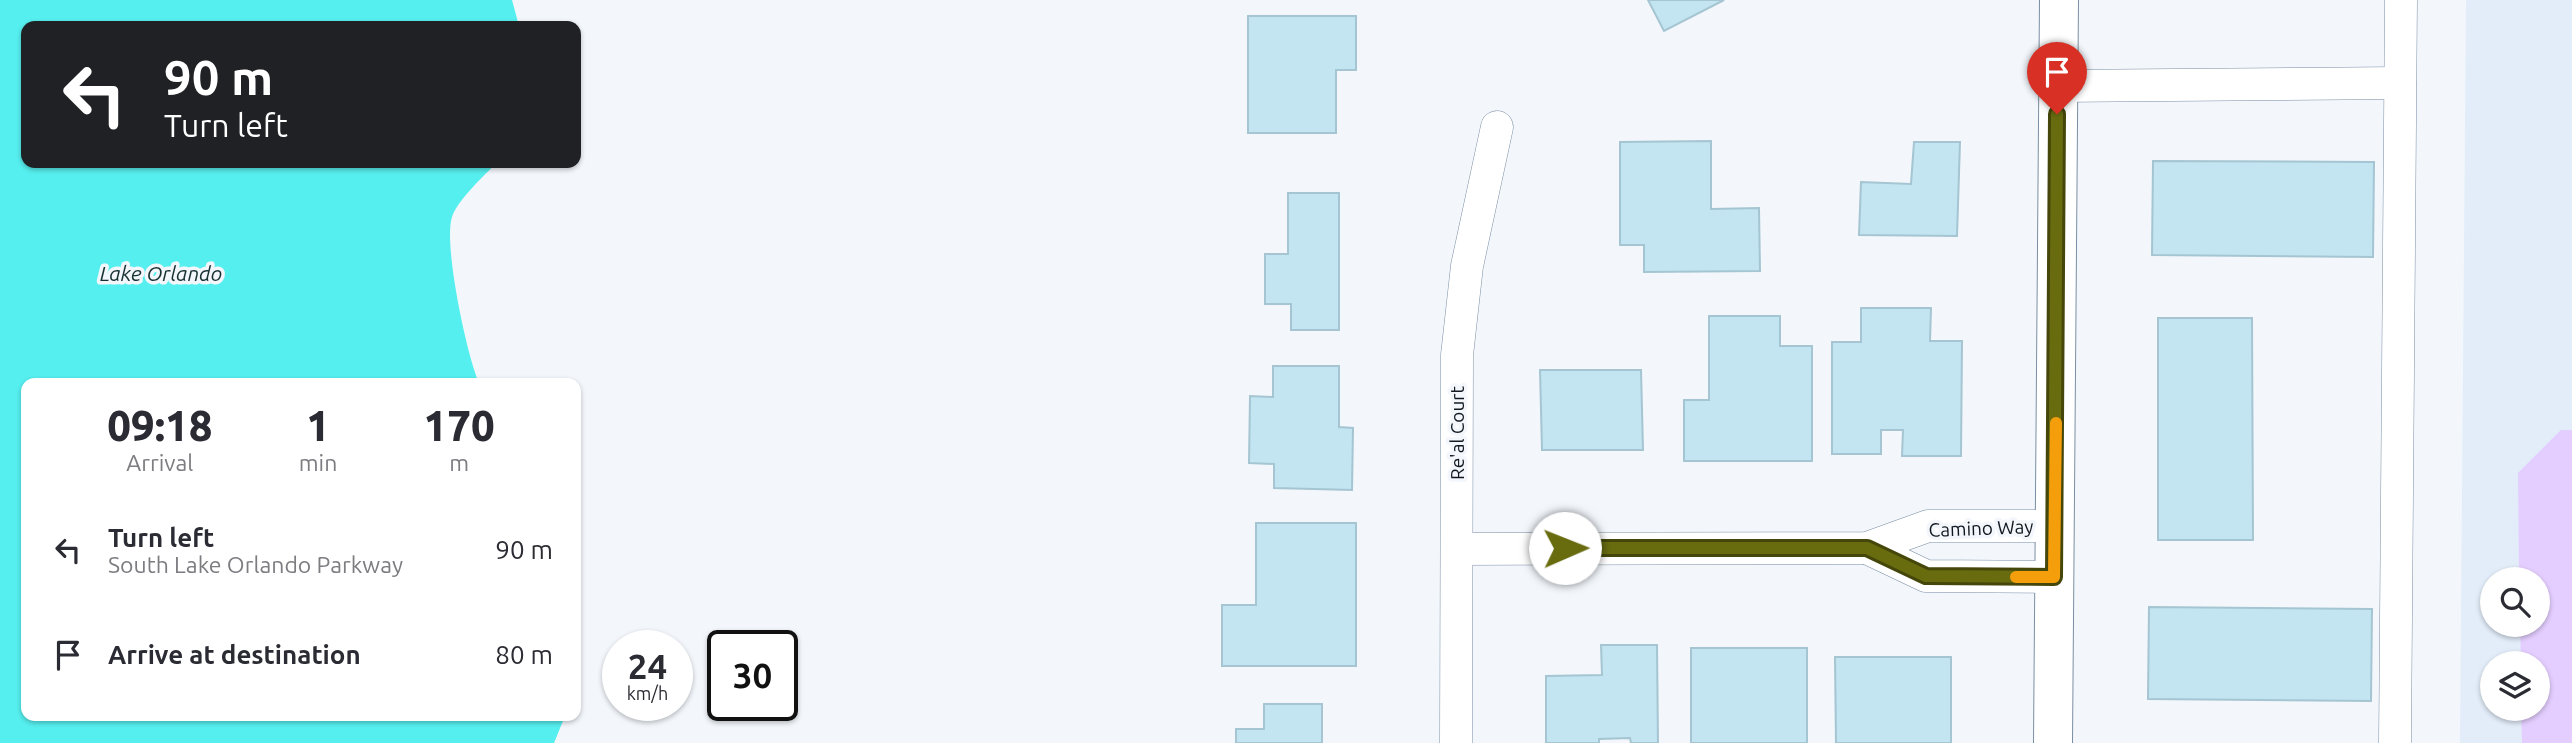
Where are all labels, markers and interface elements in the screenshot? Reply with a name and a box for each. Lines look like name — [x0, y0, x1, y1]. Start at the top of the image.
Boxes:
pin — [2027, 42, 2087, 114]
icon: left — [49, 49, 140, 140]
text: 90 m — [164, 49, 273, 104]
icon: arrive — [2038, 53, 2076, 91]
text: Turn left — [164, 107, 288, 143]
water label: Lake Orlando — [100, 261, 222, 285]
street label: Re'al Court — [1446, 385, 1468, 480]
text: 09:18 — [107, 402, 212, 449]
text: 1 — [306, 402, 330, 449]
text: 170 — [424, 402, 495, 449]
text: Arrival — [126, 450, 193, 475]
text: min — [299, 450, 337, 475]
text: m — [449, 450, 469, 475]
position arrow — [1528, 511, 1602, 585]
street label: Camino Way — [1928, 515, 2034, 541]
text: Turn left — [108, 523, 214, 552]
icon: left — [49, 531, 87, 569]
text: 90 m — [495, 535, 553, 564]
text: South Lake Orlando Parkway — [108, 552, 403, 577]
map controls — [2480, 567, 2550, 721]
button: search — [2480, 567, 2550, 637]
speed limit sign: 30 — [707, 630, 798, 721]
icon: arrive — [49, 636, 87, 674]
text: Arrive at destination — [108, 640, 361, 669]
text: 80 m — [495, 640, 553, 669]
text: 24 — [628, 646, 667, 686]
button: layers — [2480, 651, 2550, 721]
text: km/h — [627, 683, 668, 703]

